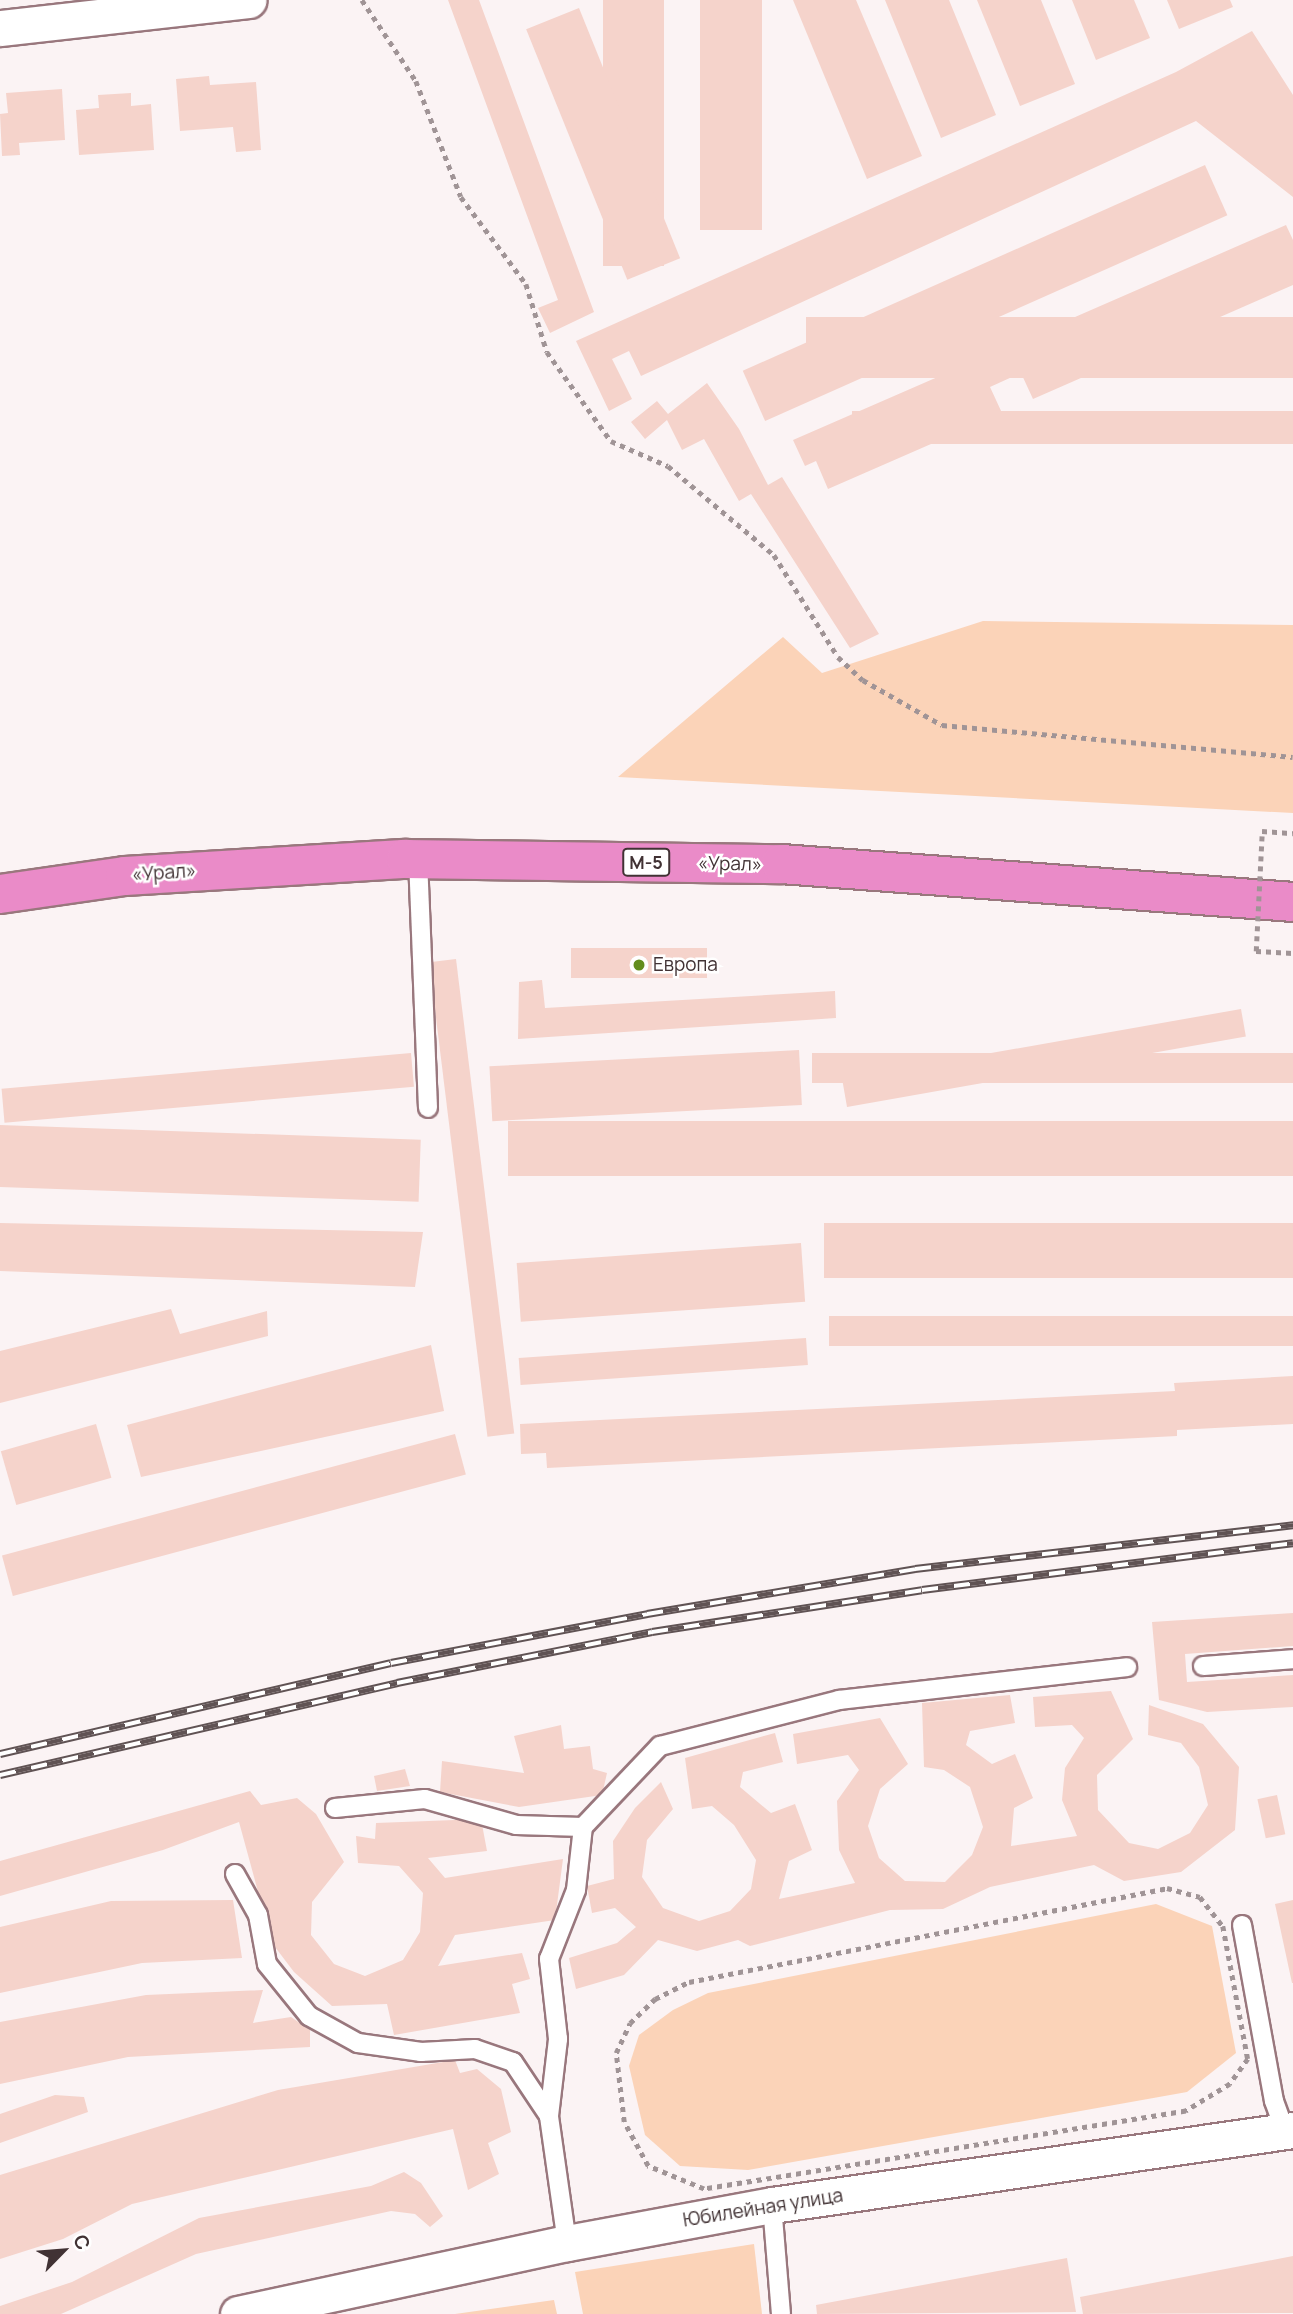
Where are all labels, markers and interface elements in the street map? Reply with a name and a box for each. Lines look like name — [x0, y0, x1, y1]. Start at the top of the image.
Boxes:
road number: М-5 — [622, 848, 670, 876]
street label: «Урал» — [698, 852, 762, 876]
street label: «Урал» — [131, 859, 197, 887]
place label: Европа — [653, 954, 718, 976]
marker: Европа — [631, 957, 647, 973]
street label: Юбилейная улица — [681, 2184, 845, 2232]
north arrow — [28, 2216, 98, 2286]
text: С — [67, 2230, 97, 2254]

